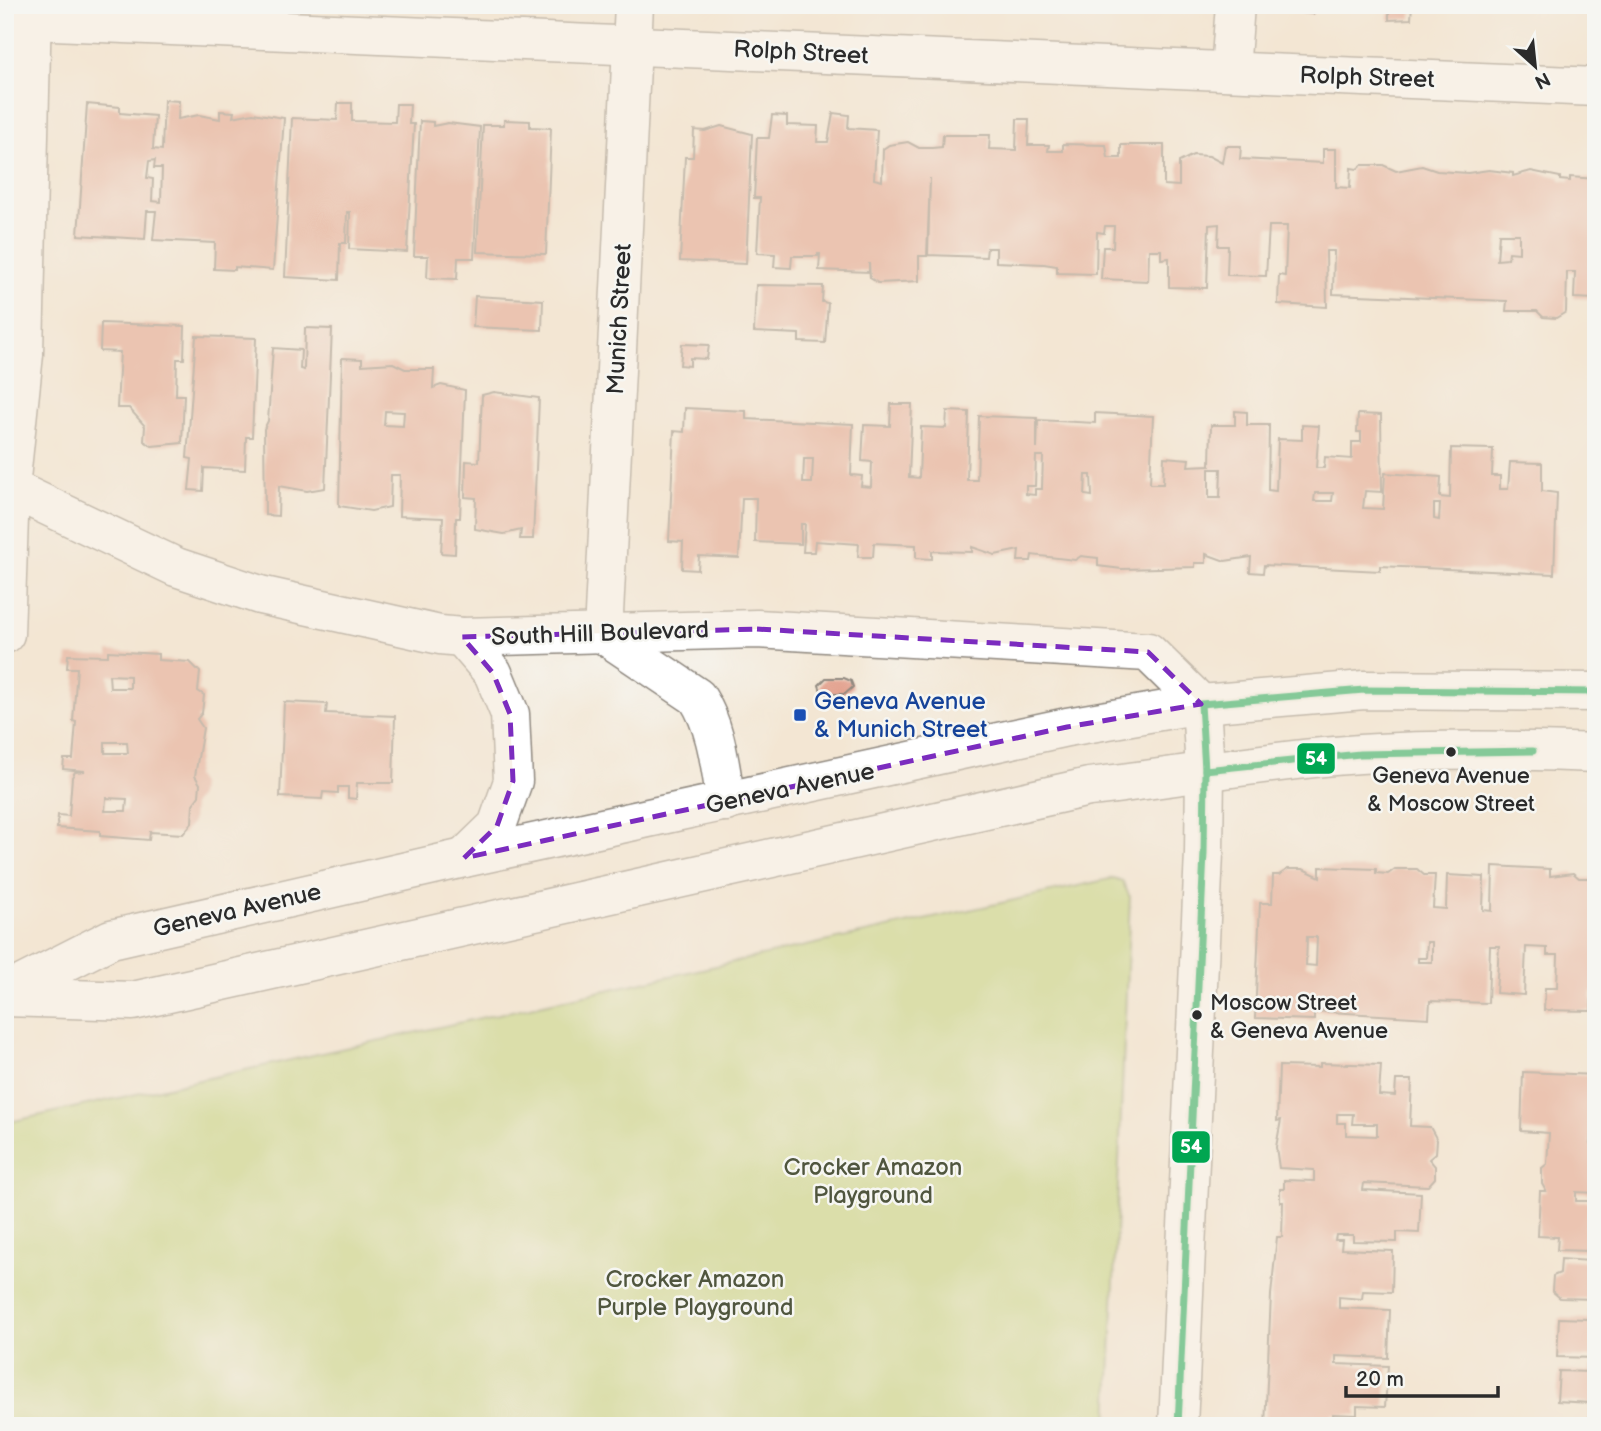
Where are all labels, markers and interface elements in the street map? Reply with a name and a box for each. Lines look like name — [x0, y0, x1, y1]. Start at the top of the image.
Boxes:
north arrow — [1500, 32, 1570, 102]
street label: Rolph Street — [733, 34, 870, 71]
street label: Rolph Street — [1299, 61, 1436, 94]
text: N — [1530, 66, 1554, 93]
street label: Munich Street — [601, 242, 638, 395]
street label: South Hill Boulevard — [491, 615, 709, 652]
place label: Geneva Avenue & Munich Street — [814, 687, 988, 744]
marker: Geneva Avenue & Munich Street — [792, 707, 808, 723]
line badge: 54 — [1296, 742, 1336, 775]
marker: Geneva Avenue & Moscow Street — [1444, 745, 1458, 759]
text: 54 — [1305, 748, 1327, 771]
street label: Geneva Avenue — [703, 756, 877, 821]
place label: Geneva Avenue & Moscow Street — [1367, 763, 1535, 818]
street label: Geneva Avenue — [150, 877, 324, 944]
place label: Moscow Street & Geneva Avenue — [1210, 990, 1388, 1045]
marker: Moscow Street & Geneva Avenue — [1190, 1008, 1204, 1022]
line badge: 54 — [1171, 1130, 1211, 1164]
text: 54 — [1180, 1136, 1202, 1159]
park label: Crocker Amazon Playground — [784, 1153, 962, 1210]
park label: Crocker Amazon Purple Playground — [596, 1265, 794, 1322]
scale bar — [1346, 1354, 1498, 1398]
text: 20 m — [1356, 1367, 1404, 1392]

